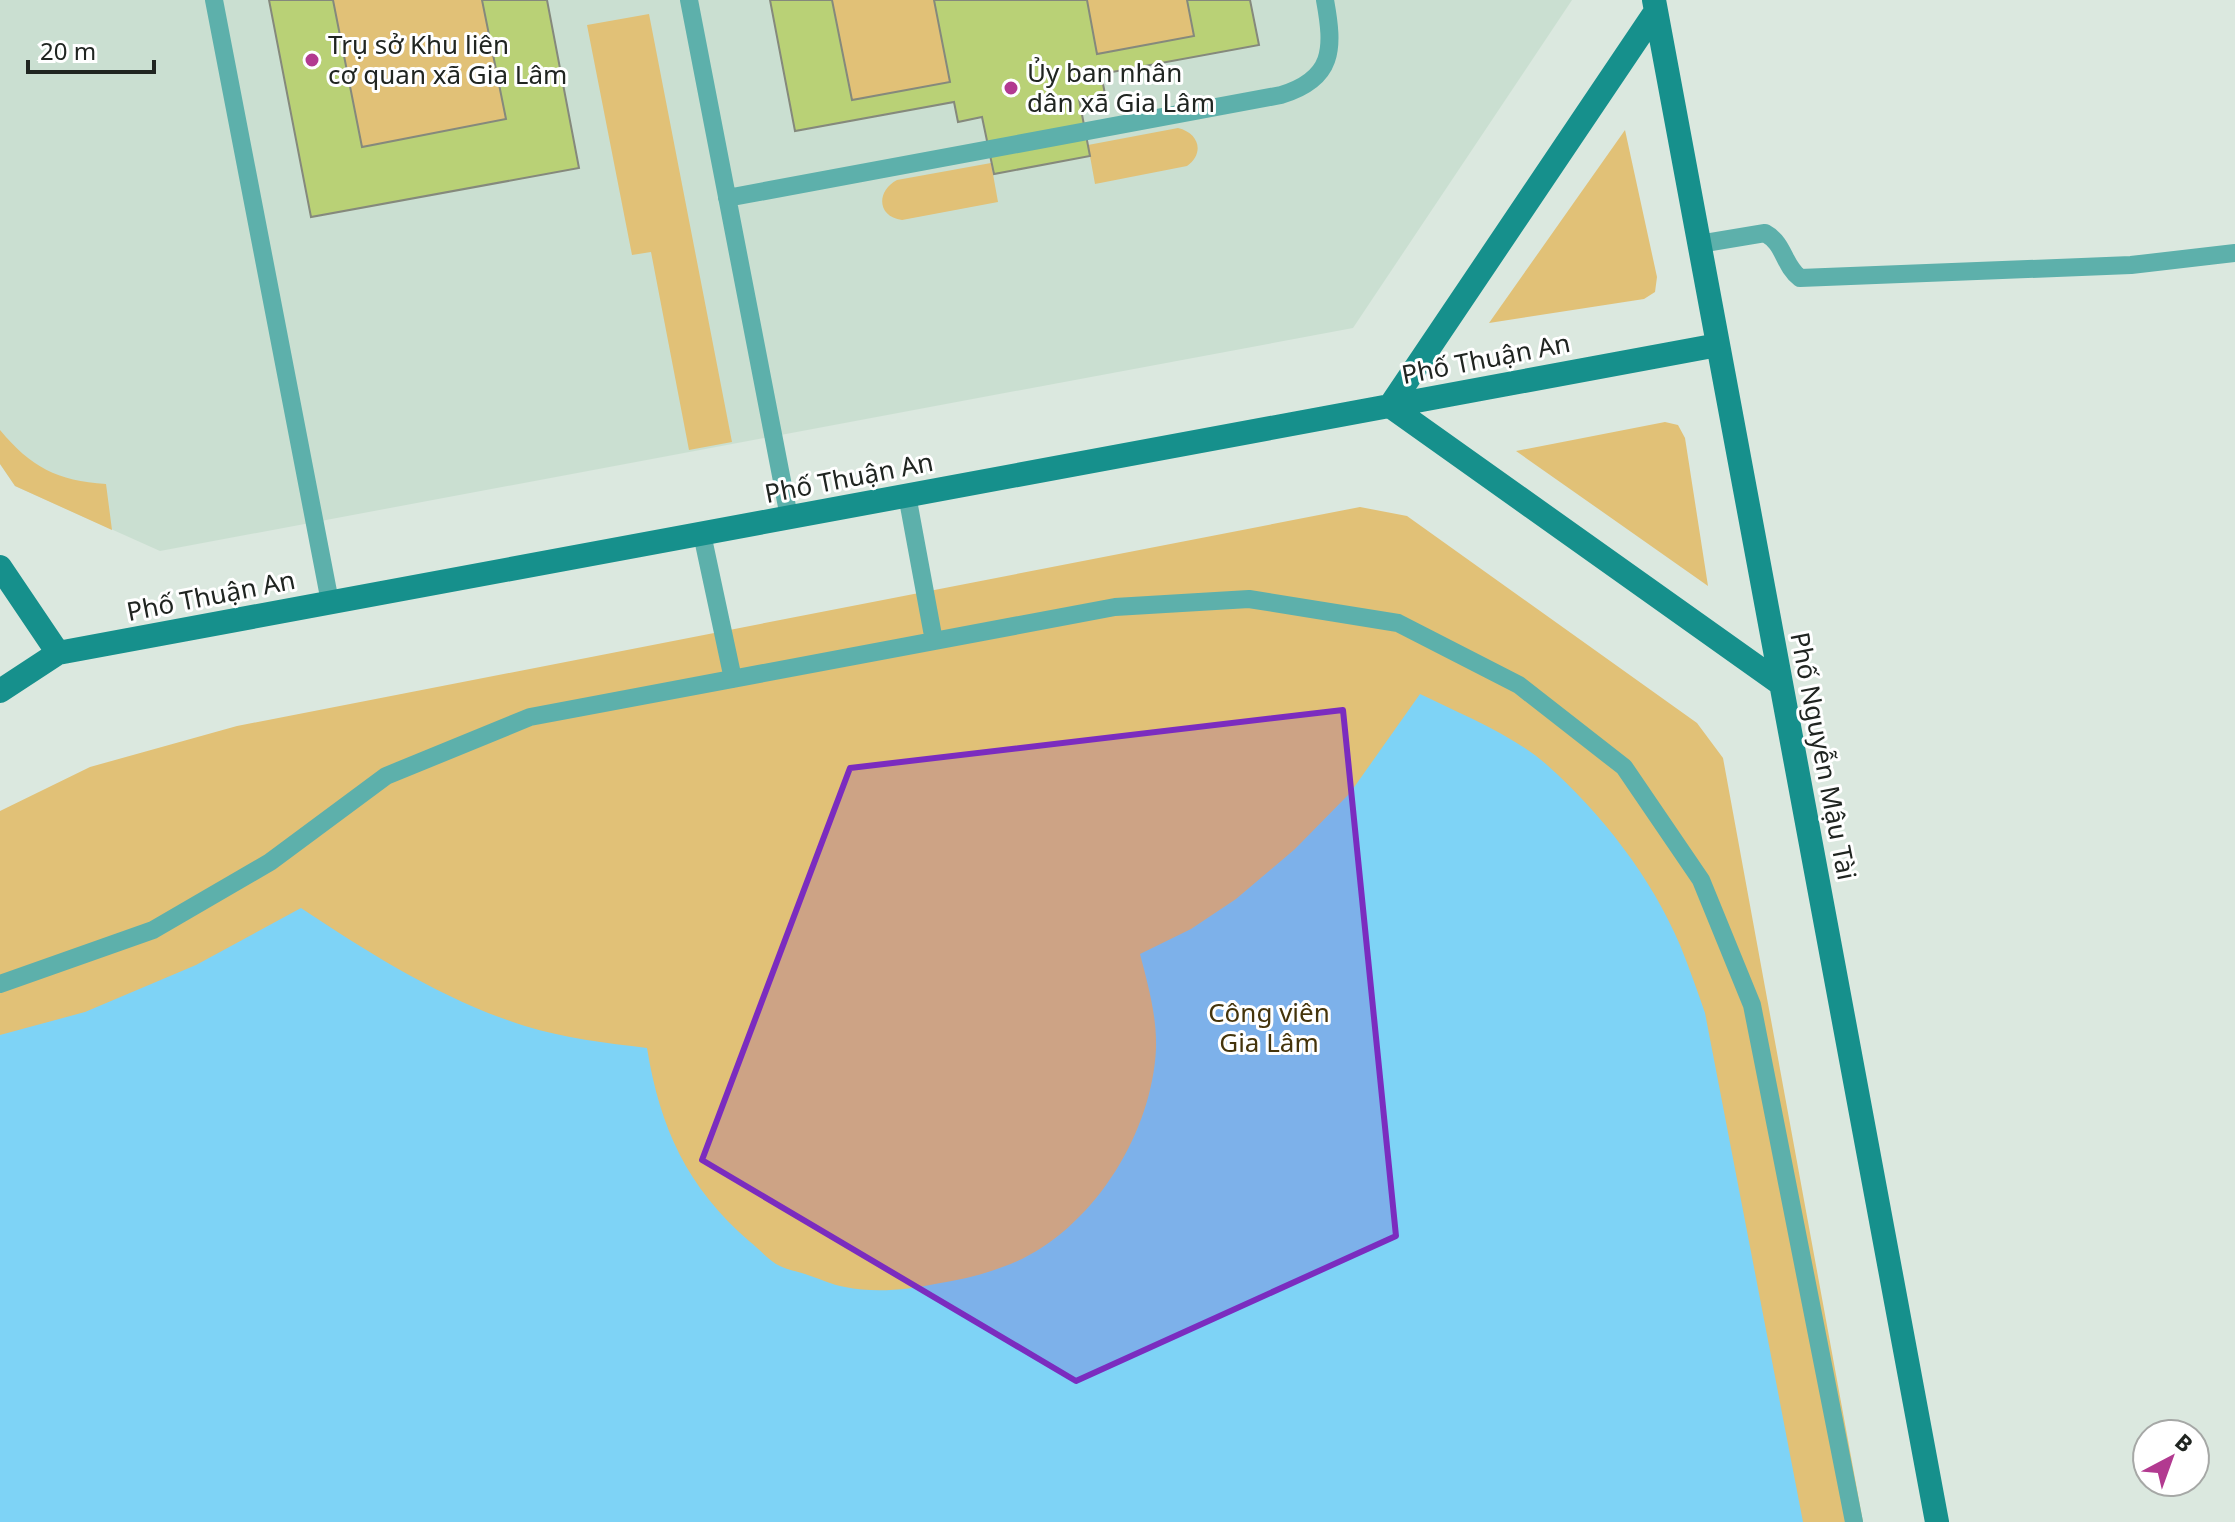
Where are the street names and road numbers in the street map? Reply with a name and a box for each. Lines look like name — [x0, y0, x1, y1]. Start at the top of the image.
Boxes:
street label: Phố Thuận An — [1398, 324, 1573, 392]
street label: Phố Thuận An — [761, 443, 936, 511]
street label: Phố Thuận An — [123, 561, 298, 629]
street label: Phố Nguyễn Mậu Tài — [1782, 629, 1866, 883]

